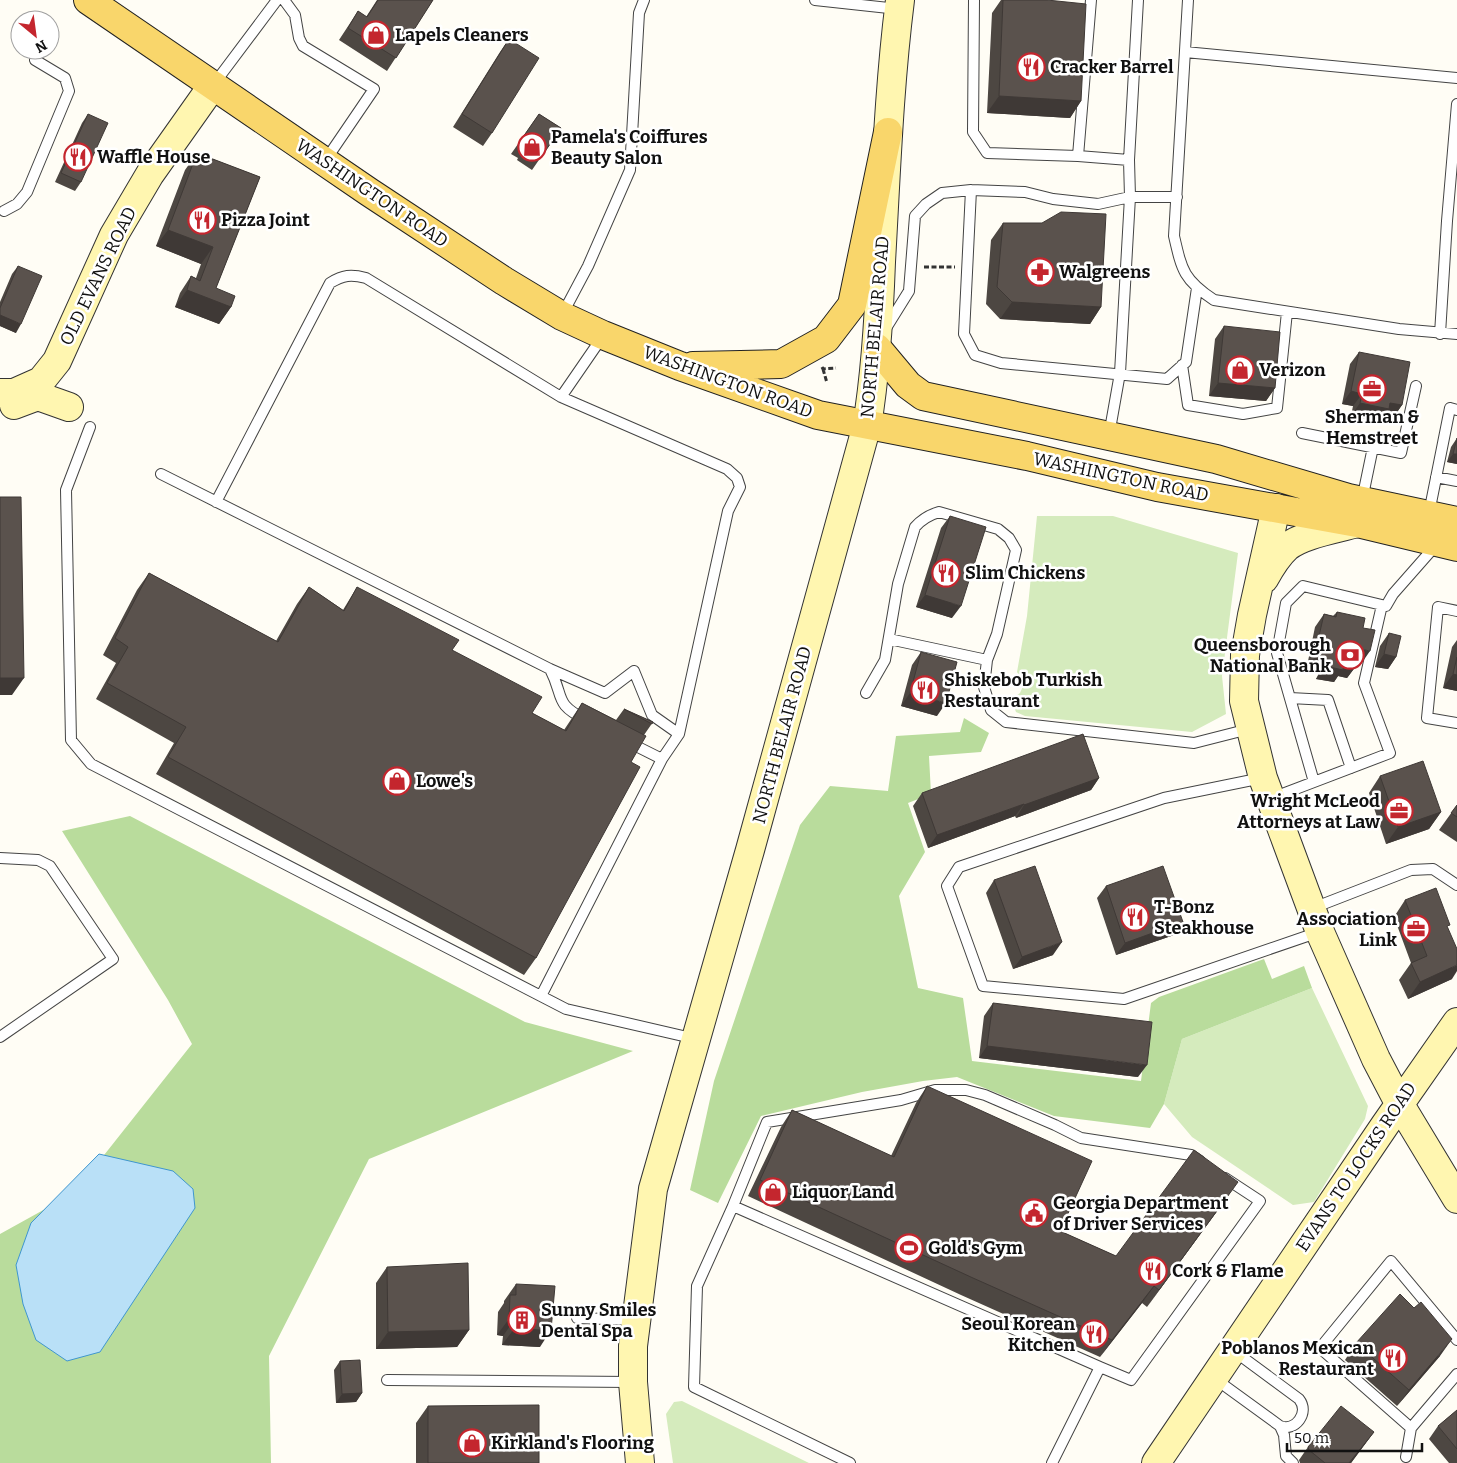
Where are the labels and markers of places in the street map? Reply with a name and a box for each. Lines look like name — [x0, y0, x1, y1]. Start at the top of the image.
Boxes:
shop icon: Lapels Cleaners — [361, 20, 391, 50]
place label: Lapels Cleaners — [395, 24, 529, 46]
restaurant icon: Cracker Barrel — [1016, 52, 1046, 82]
place label: Cracker Barrel — [1050, 56, 1174, 78]
place label: Pamela's Coiffures Beauty Salon — [551, 126, 708, 169]
shop icon: Pamela's Coiffures Beauty Salon — [517, 132, 547, 162]
restaurant icon: Waffle House — [63, 142, 93, 172]
place label: Waffle House — [97, 146, 211, 168]
restaurant icon: Pizza Joint — [187, 205, 217, 235]
place label: Pizza Joint — [221, 209, 310, 231]
pharmacy icon: Walgreens — [1025, 257, 1055, 287]
place label: Walgreens — [1059, 261, 1151, 283]
shop icon: Verizon — [1225, 355, 1255, 385]
place label: Verizon — [1259, 359, 1326, 381]
office icon: Sherman & Hemstreet — [1357, 374, 1387, 404]
place label: Sherman & Hemstreet — [1325, 406, 1419, 449]
restaurant icon: Slim Chickens — [931, 558, 961, 588]
place label: Slim Chickens — [965, 562, 1085, 584]
place label: Queensborough National Bank — [1194, 634, 1332, 677]
bank icon: Queensborough National Bank — [1335, 640, 1365, 670]
place label: Shiskebob Turkish Restaurant — [944, 669, 1103, 712]
restaurant icon: Shiskebob Turkish Restaurant — [910, 675, 940, 705]
shop icon: Lowe's — [382, 766, 412, 796]
place label: Lowe's — [416, 770, 473, 792]
place label: Wright McLeod Attorneys at Law — [1237, 790, 1381, 833]
office icon: Wright McLeod Attorneys at Law — [1384, 796, 1414, 826]
place label: T-Bonz Steakhouse — [1154, 896, 1254, 939]
restaurant icon: T-Bonz Steakhouse — [1120, 902, 1150, 932]
place label: Association Link — [1297, 908, 1397, 951]
office icon: Association Link — [1401, 914, 1431, 944]
shop icon: Liquor Land — [758, 1177, 788, 1207]
place label: Liquor Land — [792, 1181, 894, 1203]
place label: Georgia Department of Driver Services — [1053, 1192, 1229, 1235]
public building icon: Georgia Department of Driver Services — [1019, 1198, 1049, 1228]
sports icon: Gold's Gym — [894, 1233, 924, 1263]
place label: Gold's Gym — [928, 1237, 1023, 1259]
restaurant icon: Cork & Flame — [1138, 1256, 1168, 1286]
place label: Cork & Flame — [1172, 1260, 1284, 1282]
place label: Sunny Smiles Dental Spa — [541, 1299, 657, 1342]
building icon: Sunny Smiles Dental Spa — [507, 1305, 537, 1335]
place label: Seoul Korean Kitchen — [961, 1313, 1075, 1356]
restaurant icon: Seoul Korean Kitchen — [1079, 1319, 1109, 1349]
place label: Poblanos Mexican Restaurant — [1221, 1337, 1374, 1380]
restaurant icon: Poblanos Mexican Restaurant — [1378, 1343, 1408, 1373]
shop icon: Kirkland's Flooring — [457, 1428, 487, 1458]
place label: Kirkland's Flooring — [491, 1432, 655, 1454]

